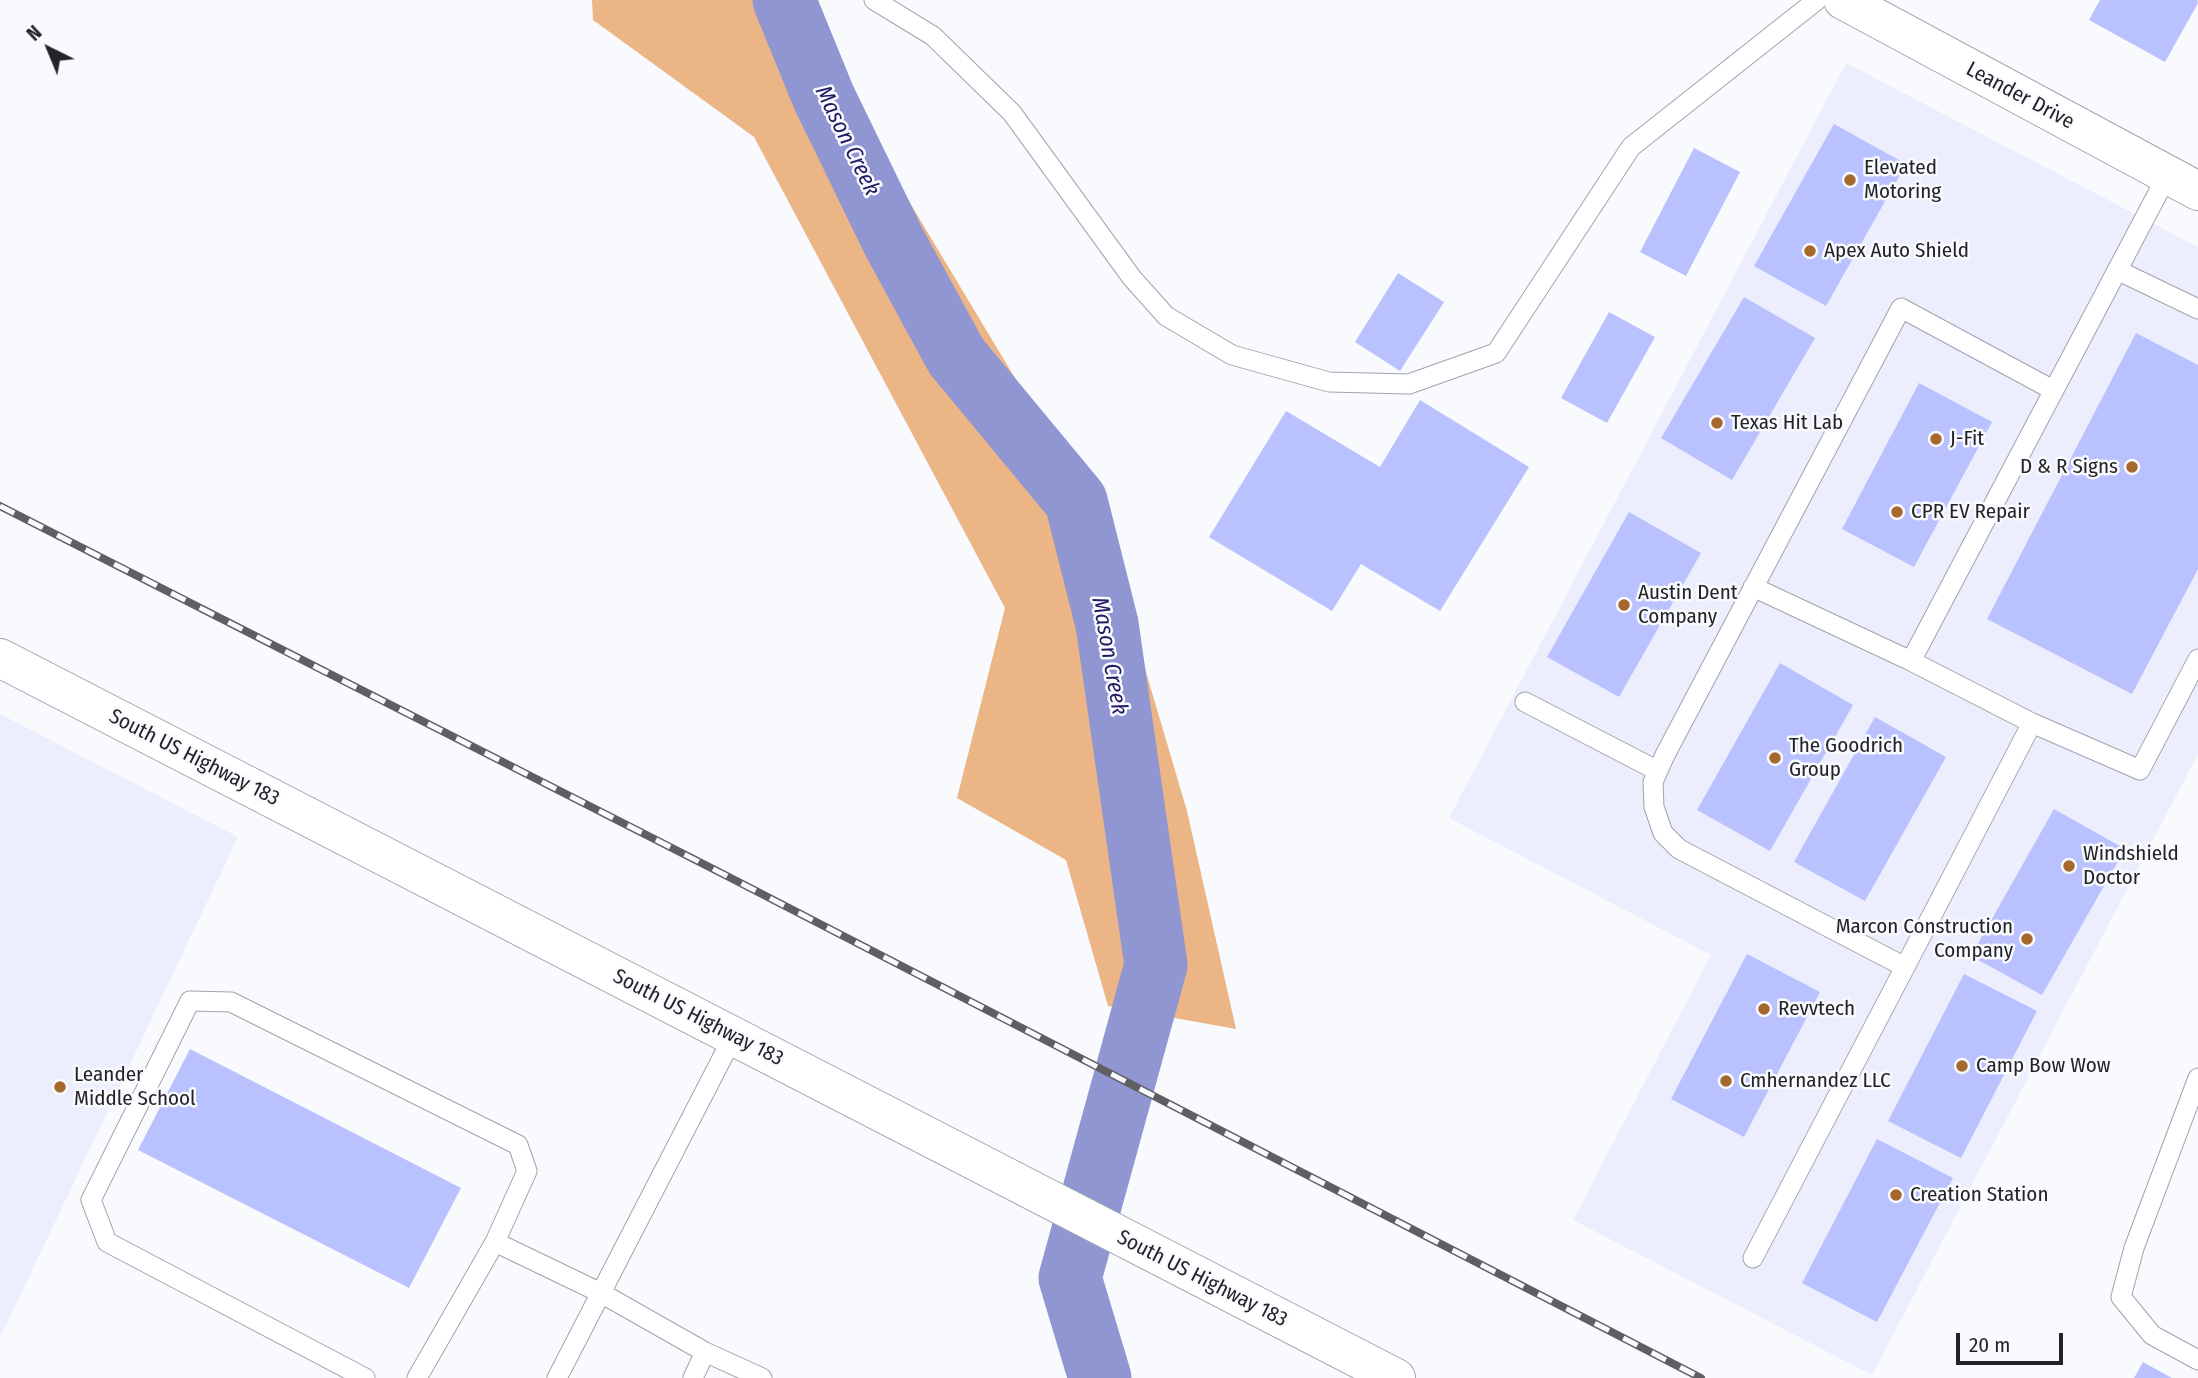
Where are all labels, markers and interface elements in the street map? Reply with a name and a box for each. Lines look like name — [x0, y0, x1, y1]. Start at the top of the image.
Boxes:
north arrow — [14, 14, 84, 84]
text: N — [22, 21, 46, 46]
street label: Leander Drive — [1962, 57, 2078, 135]
water label: Mason Creek — [809, 81, 885, 201]
place label: Elevated Motoring — [1864, 155, 1941, 205]
marker: Elevated Motoring — [1842, 172, 1858, 188]
place label: Apex Auto Shield — [1824, 238, 1969, 264]
marker: Apex Auto Shield — [1802, 243, 1818, 259]
place label: Texas Hit Lab — [1731, 410, 1843, 436]
marker: Texas Hit Lab — [1709, 415, 1725, 431]
place label: J-Fit — [1950, 426, 1984, 452]
marker: J-Fit — [1928, 431, 1944, 447]
place label: D & R Signs — [2020, 454, 2118, 480]
marker: D & R Signs — [2124, 459, 2140, 475]
place label: CPR EV Repair — [1911, 499, 2030, 525]
marker: CPR EV Repair — [1889, 504, 1905, 520]
place label: Austin Dent Company — [1638, 580, 1738, 630]
water label: Mason Creek — [1085, 595, 1133, 717]
marker: Austin Dent Company — [1616, 597, 1632, 613]
street label: South US Highway 183 — [105, 704, 283, 812]
place label: The Goodrich Group — [1789, 733, 1903, 783]
marker: The Goodrich Group — [1767, 750, 1783, 766]
place label: Windshield Doctor — [2083, 841, 2179, 891]
marker: Windshield Doctor — [2061, 858, 2077, 874]
place label: Marcon Construction Company — [1836, 914, 2013, 964]
marker: Marcon Construction Company — [2019, 931, 2035, 947]
street label: South US Highway 183 — [609, 964, 787, 1072]
place label: Revvtech — [1778, 996, 1855, 1022]
marker: Revvtech — [1756, 1001, 1772, 1017]
place label: Camp Bow Wow — [1976, 1053, 2111, 1079]
marker: Camp Bow Wow — [1954, 1058, 1970, 1074]
place label: Leander Middle School — [74, 1062, 196, 1112]
place label: Cmhernandez LLC — [1740, 1068, 1891, 1094]
marker: Cmhernandez LLC — [1718, 1073, 1734, 1089]
marker: Leander Middle School — [52, 1079, 68, 1095]
place label: Creation Station — [1910, 1182, 2048, 1208]
marker: Creation Station — [1888, 1187, 1904, 1203]
street label: South US Highway 183 — [1113, 1225, 1291, 1333]
scale bar — [1960, 1318, 2067, 1362]
text: 20 m — [1969, 1332, 2010, 1358]

